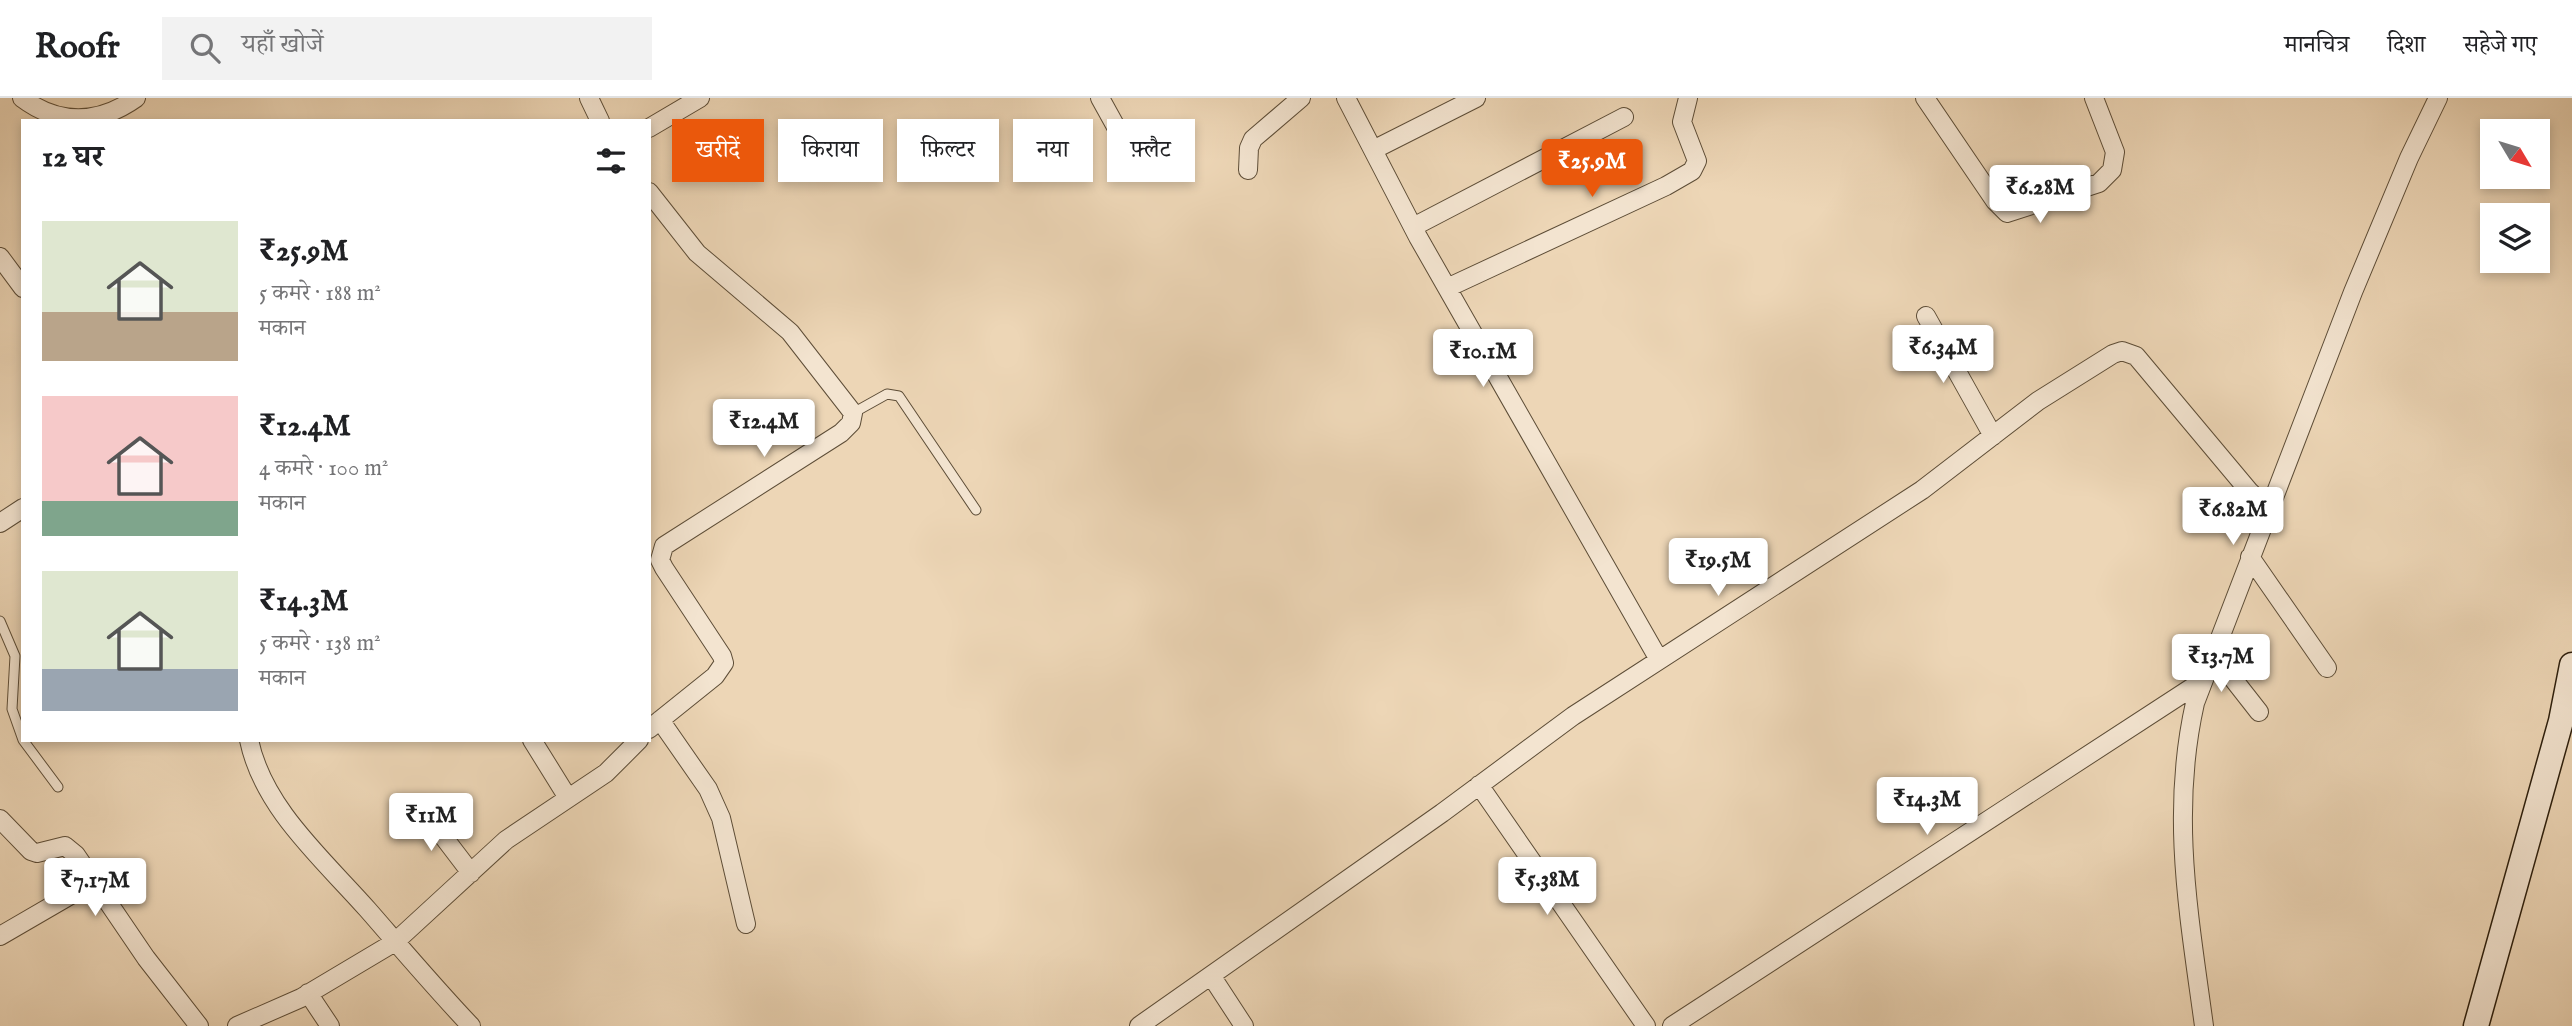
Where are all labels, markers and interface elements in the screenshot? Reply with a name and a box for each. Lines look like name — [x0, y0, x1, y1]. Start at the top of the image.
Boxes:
search box — [162, 17, 652, 80]
text: Roofr — [35, 27, 120, 69]
text: यहाँ खोजें — [242, 28, 323, 61]
icon: search — [186, 29, 224, 67]
text: मानचित्र — [2284, 30, 2349, 61]
text: दिशा — [2387, 30, 2426, 61]
text: सहेजे गए — [2464, 30, 2537, 61]
chip: खरीदें — [672, 119, 764, 182]
chip: किराया — [778, 119, 883, 182]
chip: फ़िल्टर — [897, 119, 999, 182]
chip: नया — [1013, 119, 1093, 182]
chip: फ़्लैट — [1107, 119, 1195, 182]
north arrow — [2480, 119, 2550, 189]
map controls — [2480, 119, 2550, 273]
text: 12 घर — [42, 139, 104, 177]
pin: ₹25.9M — [1535, 140, 1649, 199]
icon: filters — [592, 142, 630, 180]
text: ₹25.9M — [1558, 147, 1626, 176]
pin: ₹6.28M — [1983, 166, 2097, 225]
text: ₹6.28M — [2005, 173, 2075, 202]
button: layers — [2480, 203, 2550, 273]
text: ₹25.9M — [259, 233, 349, 271]
icon: home — [98, 249, 182, 333]
text: 5 कमरे · 188 m² — [259, 279, 381, 308]
text: मकान — [259, 314, 306, 343]
pin: ₹6.34M — [1886, 326, 2000, 385]
pin: ₹10.1M — [1426, 330, 1540, 389]
text: ₹6.34M — [1908, 333, 1978, 362]
text: ₹10.1M — [1449, 337, 1517, 366]
pin: ₹12.4M — [707, 400, 821, 459]
text: ₹12.4M — [729, 407, 799, 436]
text: ₹12.4M — [259, 408, 351, 446]
icon: home — [98, 424, 182, 508]
text: 4 कमरे · 100 m² — [259, 454, 388, 483]
pin: ₹6.82M — [2176, 488, 2290, 547]
text: मकान — [259, 489, 306, 518]
text: ₹6.82M — [2198, 495, 2268, 524]
pin: ₹19.5M — [1661, 538, 1775, 598]
text: ₹19.5M — [1685, 546, 1751, 575]
text: ₹14.3M — [259, 583, 348, 621]
icon: home — [98, 599, 182, 683]
text: 5 कमरे · 138 m² — [259, 629, 381, 658]
pin: ₹13.7M — [2164, 634, 2278, 694]
text: ₹13.7M — [2188, 642, 2254, 671]
text: मकान — [259, 664, 306, 693]
pin: ₹14.3M — [1870, 778, 1984, 837]
text: ₹14.3M — [1893, 785, 1961, 814]
pin: ₹11M — [390, 794, 472, 853]
text: ₹11M — [405, 801, 457, 830]
pin: ₹7.17M — [38, 858, 152, 918]
pin: ₹5.38M — [1490, 858, 1604, 917]
text: ₹5.38M — [1514, 865, 1580, 894]
text: ₹7.17M — [60, 866, 130, 895]

